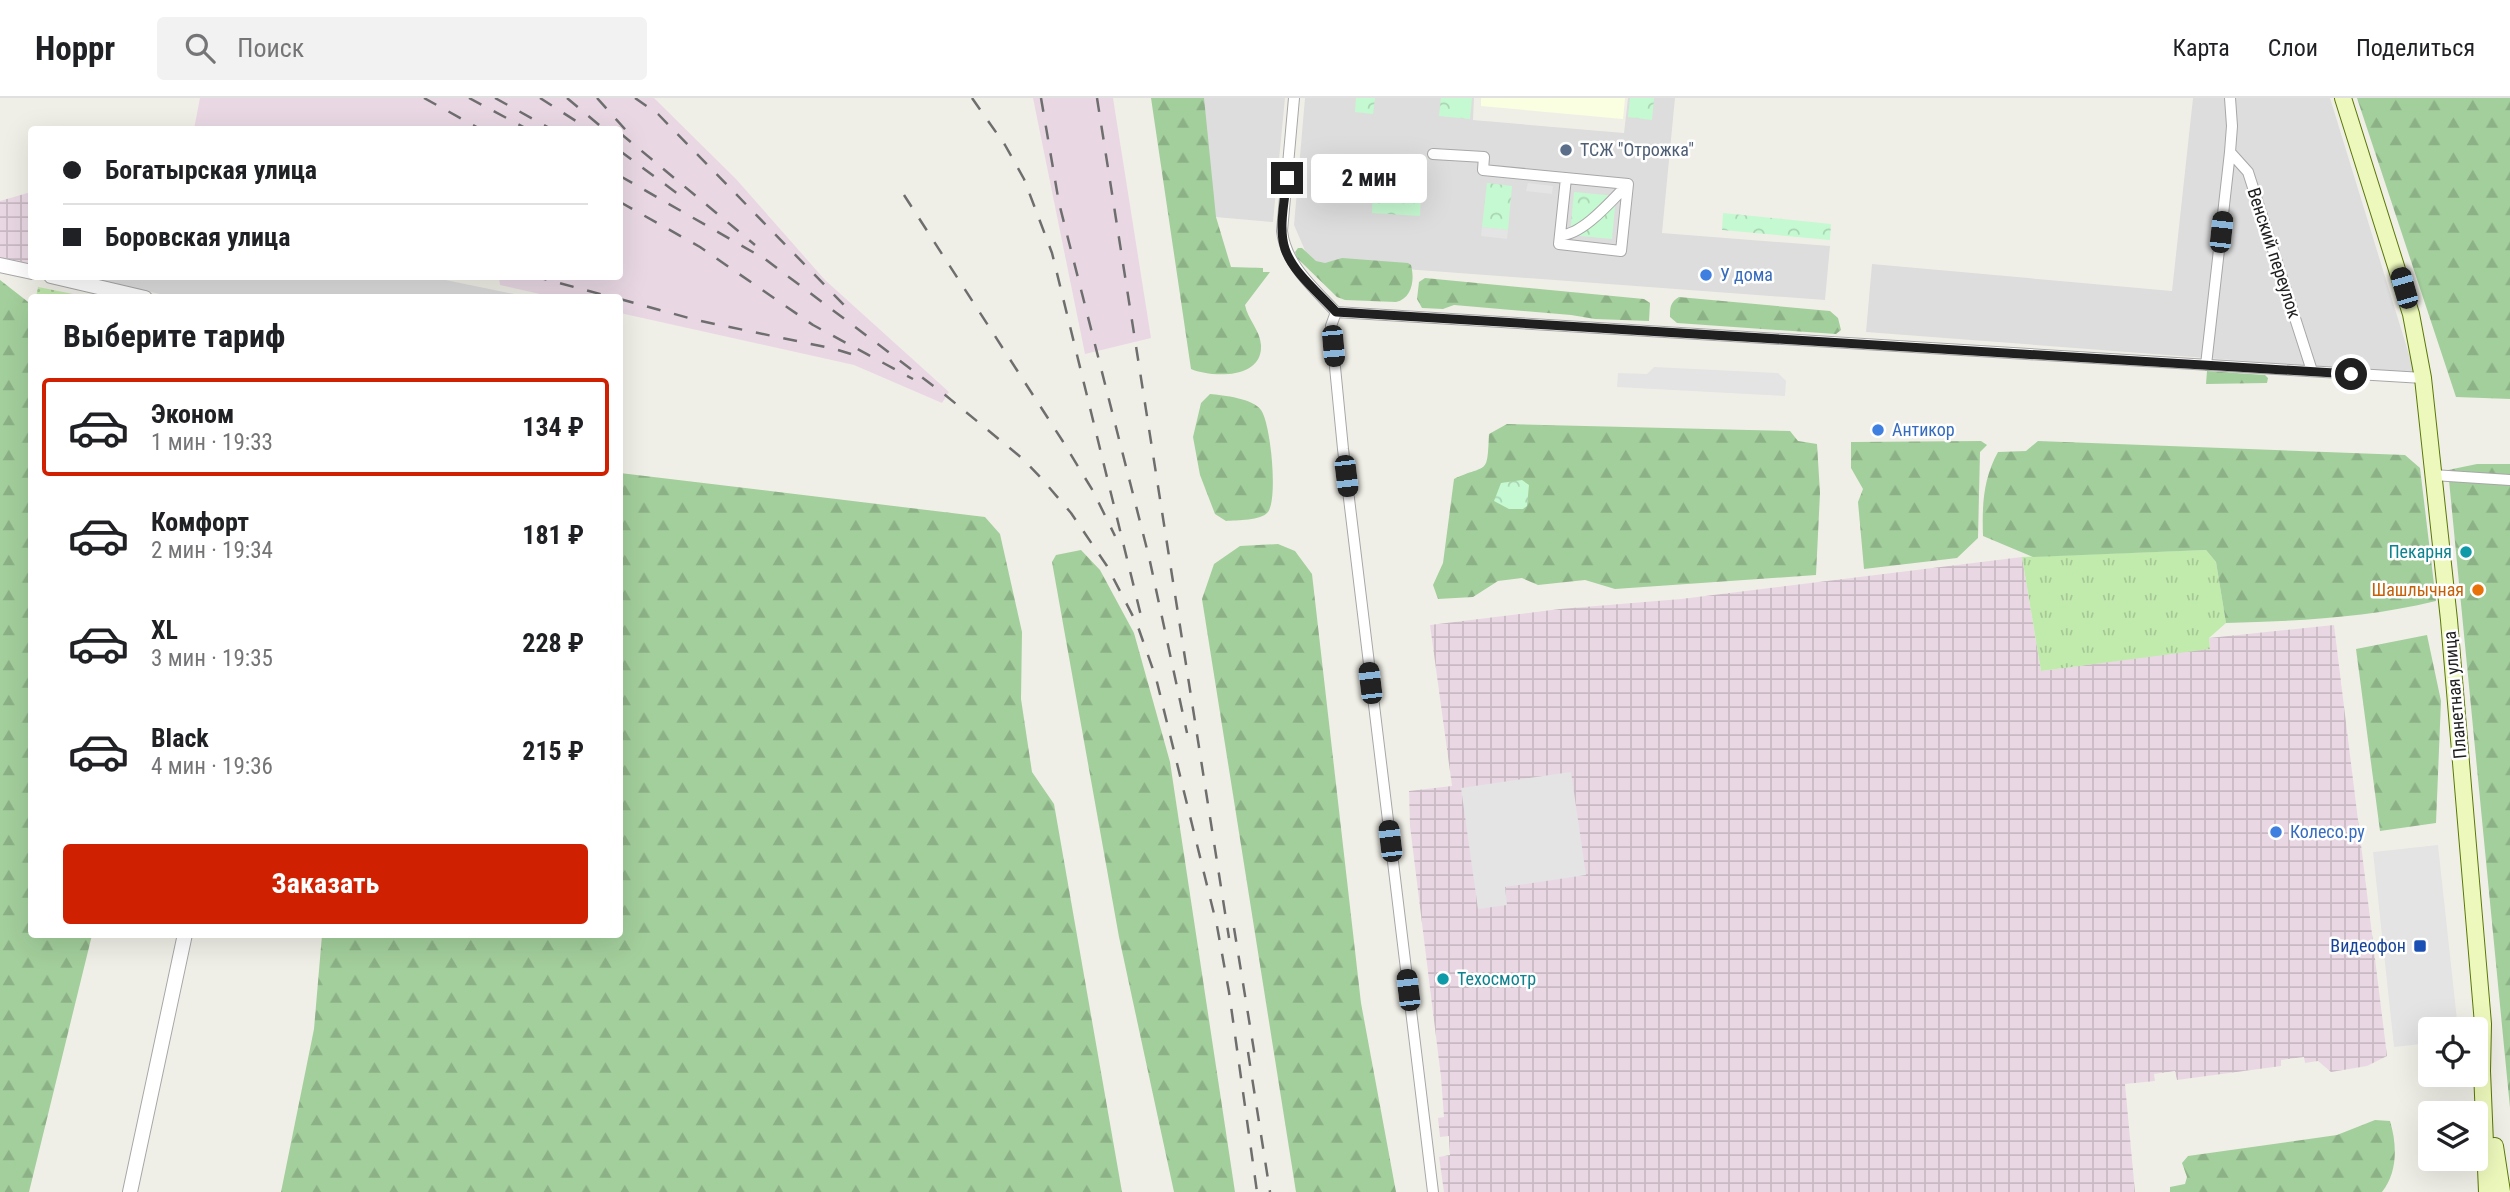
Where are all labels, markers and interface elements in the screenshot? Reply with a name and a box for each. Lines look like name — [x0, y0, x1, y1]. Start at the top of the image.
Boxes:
search box — [157, 17, 647, 80]
text: Hoppr — [35, 29, 115, 68]
icon: search — [181, 29, 219, 67]
text: Поиск — [237, 33, 304, 63]
text: Карта — [2172, 34, 2230, 62]
text: Слои — [2268, 34, 2318, 62]
text: Поделиться — [2356, 34, 2475, 62]
place label: ТСЖ "Отрожка" — [1580, 139, 1694, 160]
marker: ТСЖ "Отрожка" — [1558, 142, 1574, 158]
callout: 2 мин — [1312, 154, 1427, 202]
text: Богатырская улица — [105, 155, 317, 185]
route end — [1271, 162, 1303, 194]
text: 2 мин — [1341, 165, 1397, 192]
street label: Венский переулок — [2244, 185, 2306, 321]
car — [2209, 210, 2234, 254]
text: Боровская улица — [105, 222, 290, 252]
place label: У дома — [1720, 264, 1773, 285]
car — [2389, 265, 2420, 311]
marker: У дома — [1698, 267, 1714, 283]
text: Выберите тариф — [63, 317, 285, 355]
car — [1321, 324, 1346, 368]
route start — [2335, 358, 2367, 390]
icon: car — [67, 396, 130, 459]
text: Эконом — [151, 399, 234, 429]
text: 134 ₽ — [522, 412, 584, 442]
place label: Антикор — [1892, 419, 1955, 440]
marker: Антикор — [1870, 422, 1886, 438]
text: 1 мин · 19:33 — [151, 429, 273, 456]
car — [1334, 454, 1359, 498]
icon: car — [67, 504, 130, 567]
text: Комфорт — [151, 507, 249, 537]
text: 181 ₽ — [522, 520, 584, 550]
text: 2 мин · 19:34 — [151, 537, 273, 564]
place label: Пекарня — [2388, 541, 2452, 562]
marker: Пекарня — [2458, 544, 2474, 560]
place label: Шашлычная — [2372, 579, 2464, 600]
marker: Шашлычная — [2470, 582, 2486, 598]
icon: car — [67, 612, 130, 675]
text: XL — [151, 615, 178, 645]
text: 228 ₽ — [522, 628, 584, 658]
street label: Планетная улица — [2438, 630, 2471, 760]
text: 3 мин · 19:35 — [151, 645, 273, 672]
car — [1358, 661, 1383, 705]
icon: car — [67, 720, 130, 783]
text: Black — [151, 723, 209, 753]
text: 215 ₽ — [522, 736, 584, 766]
text: 4 мин · 19:36 — [151, 753, 273, 780]
car — [1378, 819, 1403, 863]
place label: Колесо.ру — [2290, 821, 2365, 842]
marker: Колесо.ру — [2268, 824, 2284, 840]
button: Заказать — [63, 844, 588, 924]
place label: Видеофон — [2330, 935, 2406, 956]
marker: Видеофон — [2412, 938, 2428, 954]
car — [1396, 968, 1421, 1012]
place label: Техосмотр — [1457, 968, 1536, 989]
marker: Техосмотр — [1435, 971, 1451, 987]
map controls — [2418, 1017, 2488, 1171]
button: locate — [2418, 1017, 2488, 1087]
button: layers — [2418, 1101, 2488, 1171]

